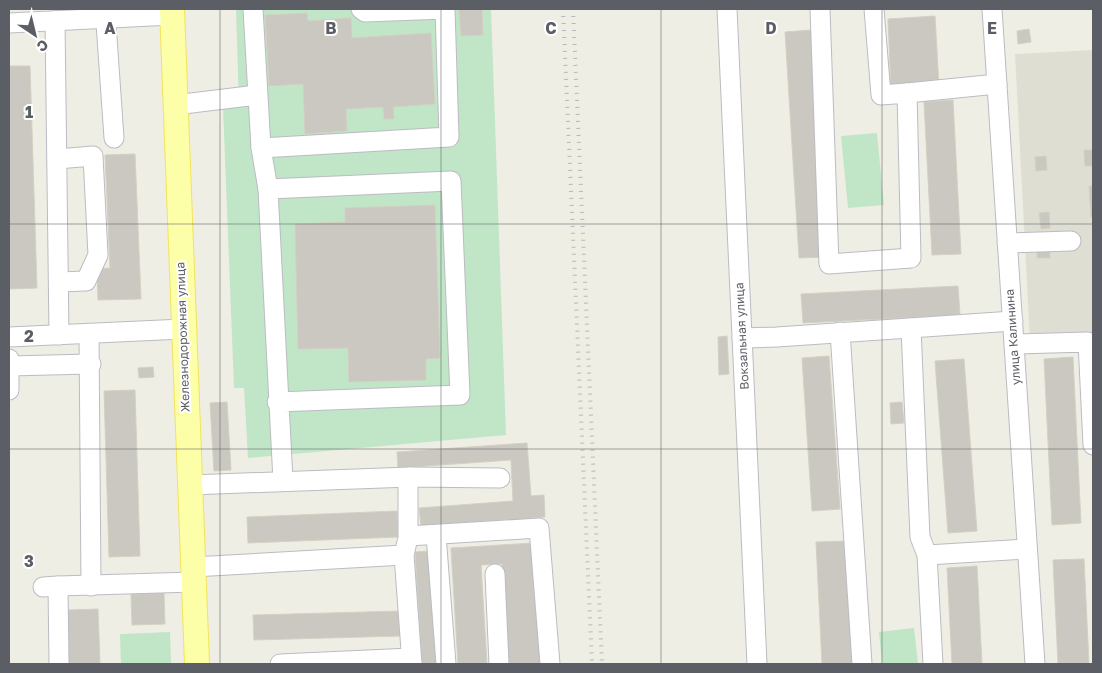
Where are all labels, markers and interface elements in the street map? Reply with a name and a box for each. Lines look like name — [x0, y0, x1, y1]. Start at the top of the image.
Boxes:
north arrow — [10, 10, 60, 60]
text: A — [104, 18, 116, 38]
text: B — [325, 18, 337, 38]
text: C — [545, 18, 557, 38]
text: D — [765, 18, 777, 38]
text: E — [987, 18, 997, 38]
text: С — [34, 36, 52, 56]
text: 1 — [25, 102, 33, 122]
street label: Железнодорожная улица — [172, 262, 193, 412]
street label: Вокзальная улица — [731, 282, 752, 390]
street label: улица Калинина — [1002, 288, 1023, 386]
text: 2 — [24, 326, 34, 346]
text: 3 — [24, 551, 34, 571]

